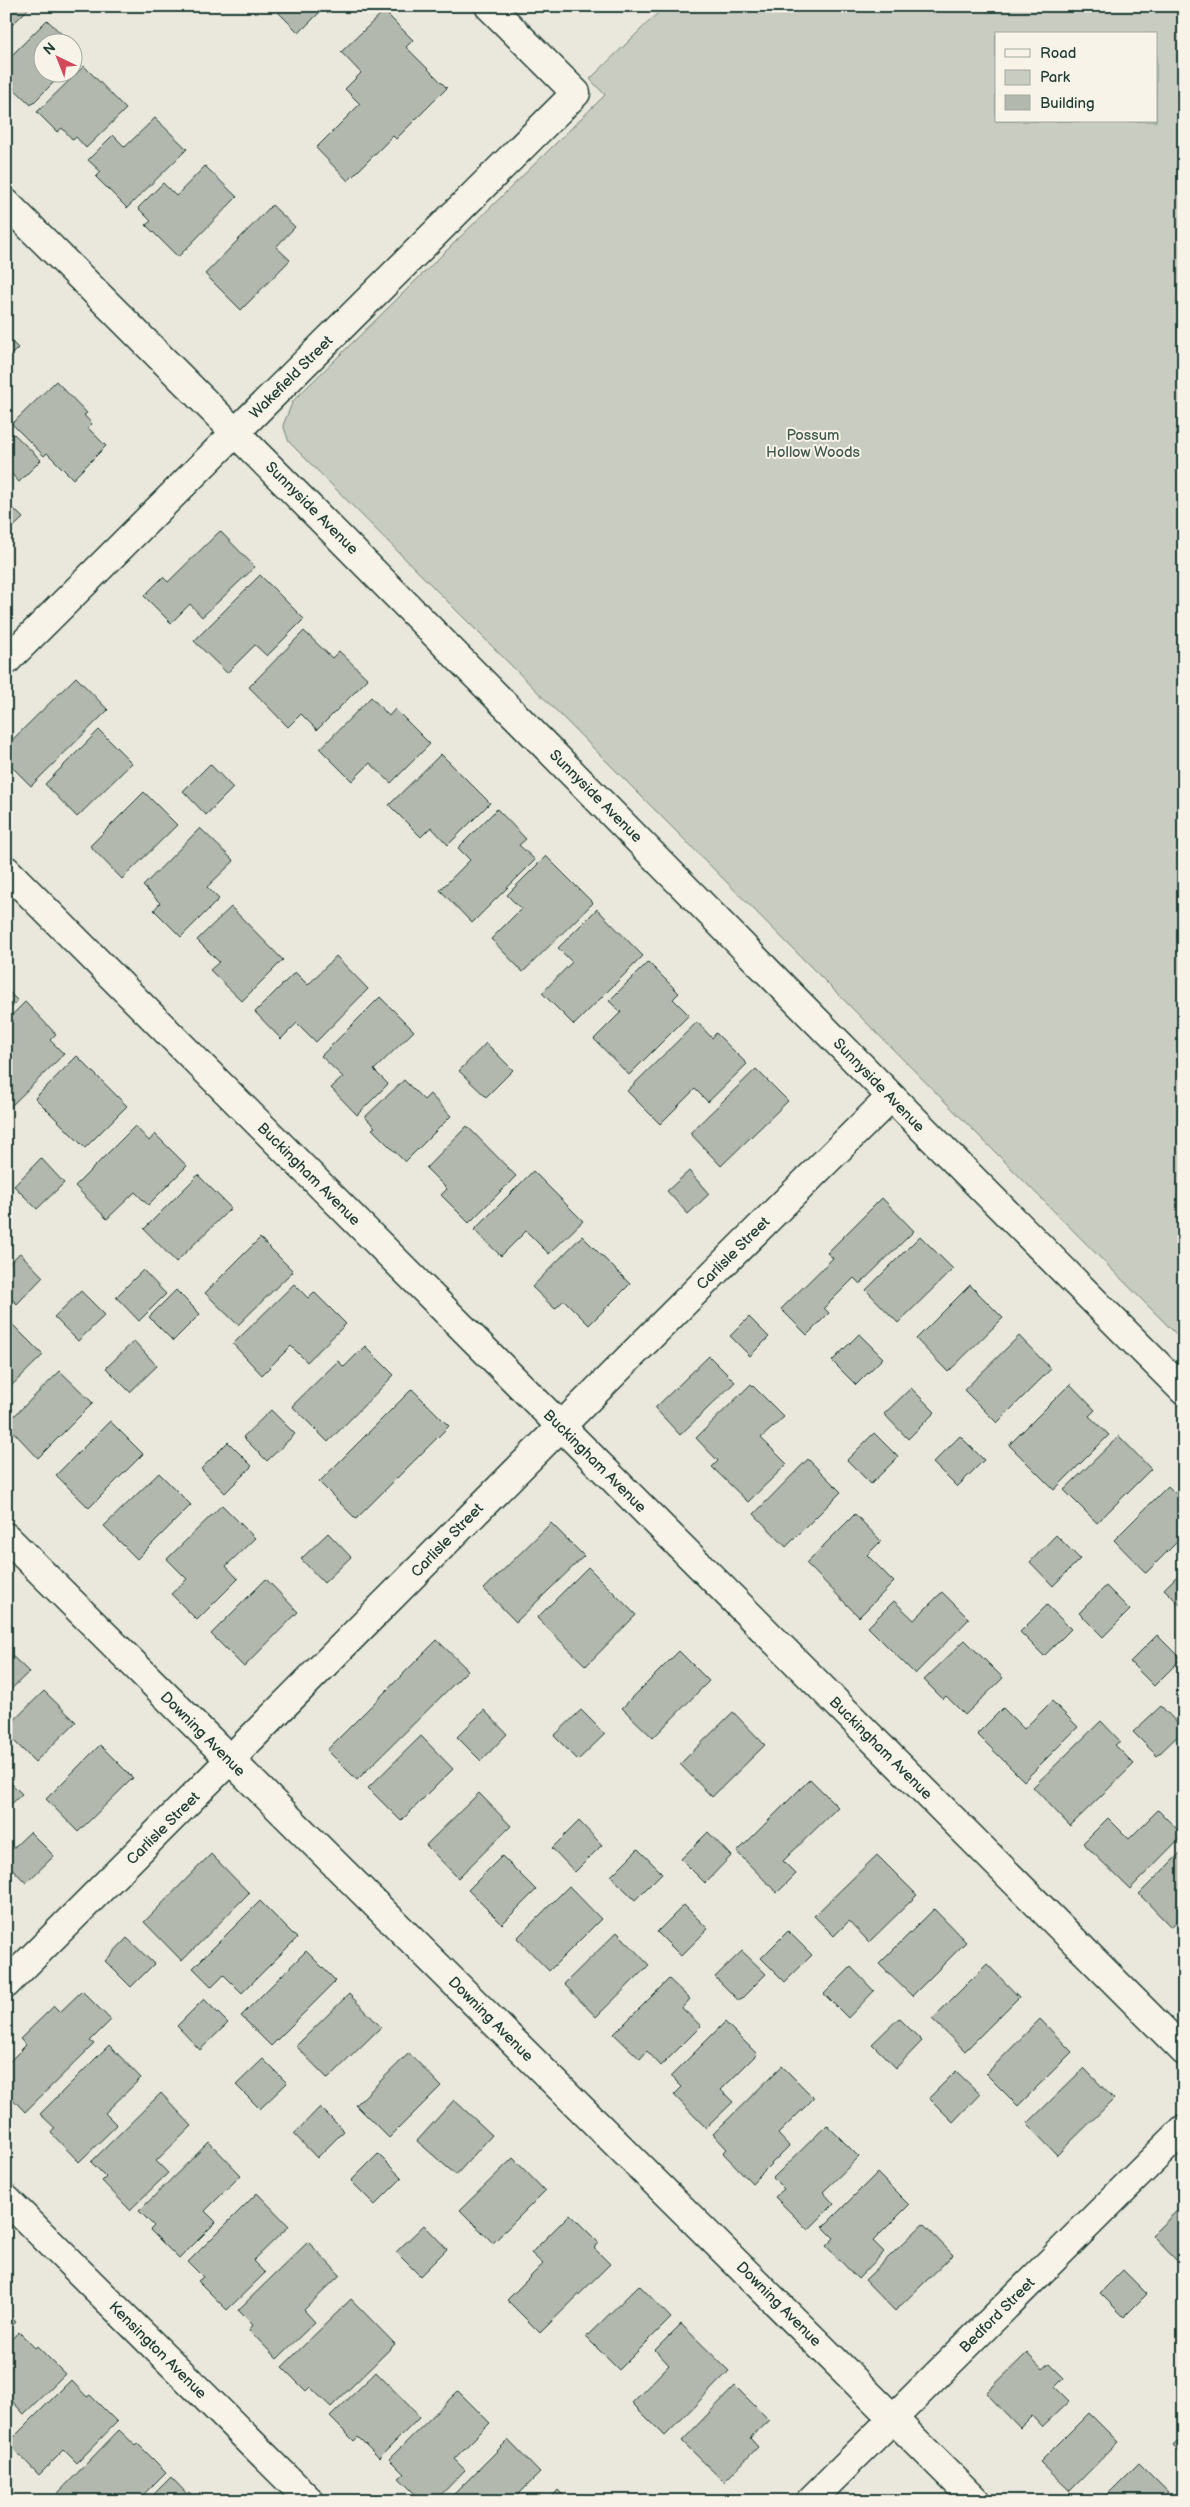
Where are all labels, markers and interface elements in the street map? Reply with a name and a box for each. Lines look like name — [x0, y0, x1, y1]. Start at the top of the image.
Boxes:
north arrow — [32, 32, 82, 82]
legend — [995, 32, 1158, 122]
text: N — [40, 39, 59, 59]
text: Road — [1040, 44, 1076, 63]
text: Park — [1040, 68, 1071, 87]
text: Building — [1040, 94, 1095, 113]
street label: Wakefield Street — [246, 331, 337, 423]
park label: Possum Hollow Woods — [766, 426, 861, 462]
street label: Sunnyside Avenue — [261, 458, 362, 559]
street label: Sunnyside Avenue — [545, 746, 646, 847]
street label: Sunnyside Avenue — [829, 1034, 929, 1137]
street label: Buckingham Avenue — [253, 1119, 364, 1230]
street label: Carlisle Street — [693, 1212, 774, 1294]
street label: Buckingham Avenue — [539, 1406, 650, 1517]
street label: Carlisle Street — [407, 1499, 488, 1581]
street label: Downing Avenue — [156, 1688, 249, 1781]
street label: Buckingham Avenue — [825, 1693, 936, 1804]
street label: Carlisle Street — [123, 1787, 204, 1869]
street label: Downing Avenue — [444, 1973, 537, 2066]
street label: Downing Avenue — [732, 2258, 825, 2351]
street label: Bedford Street — [956, 2273, 1039, 2357]
street label: Kensington Avenue — [105, 2298, 211, 2403]

